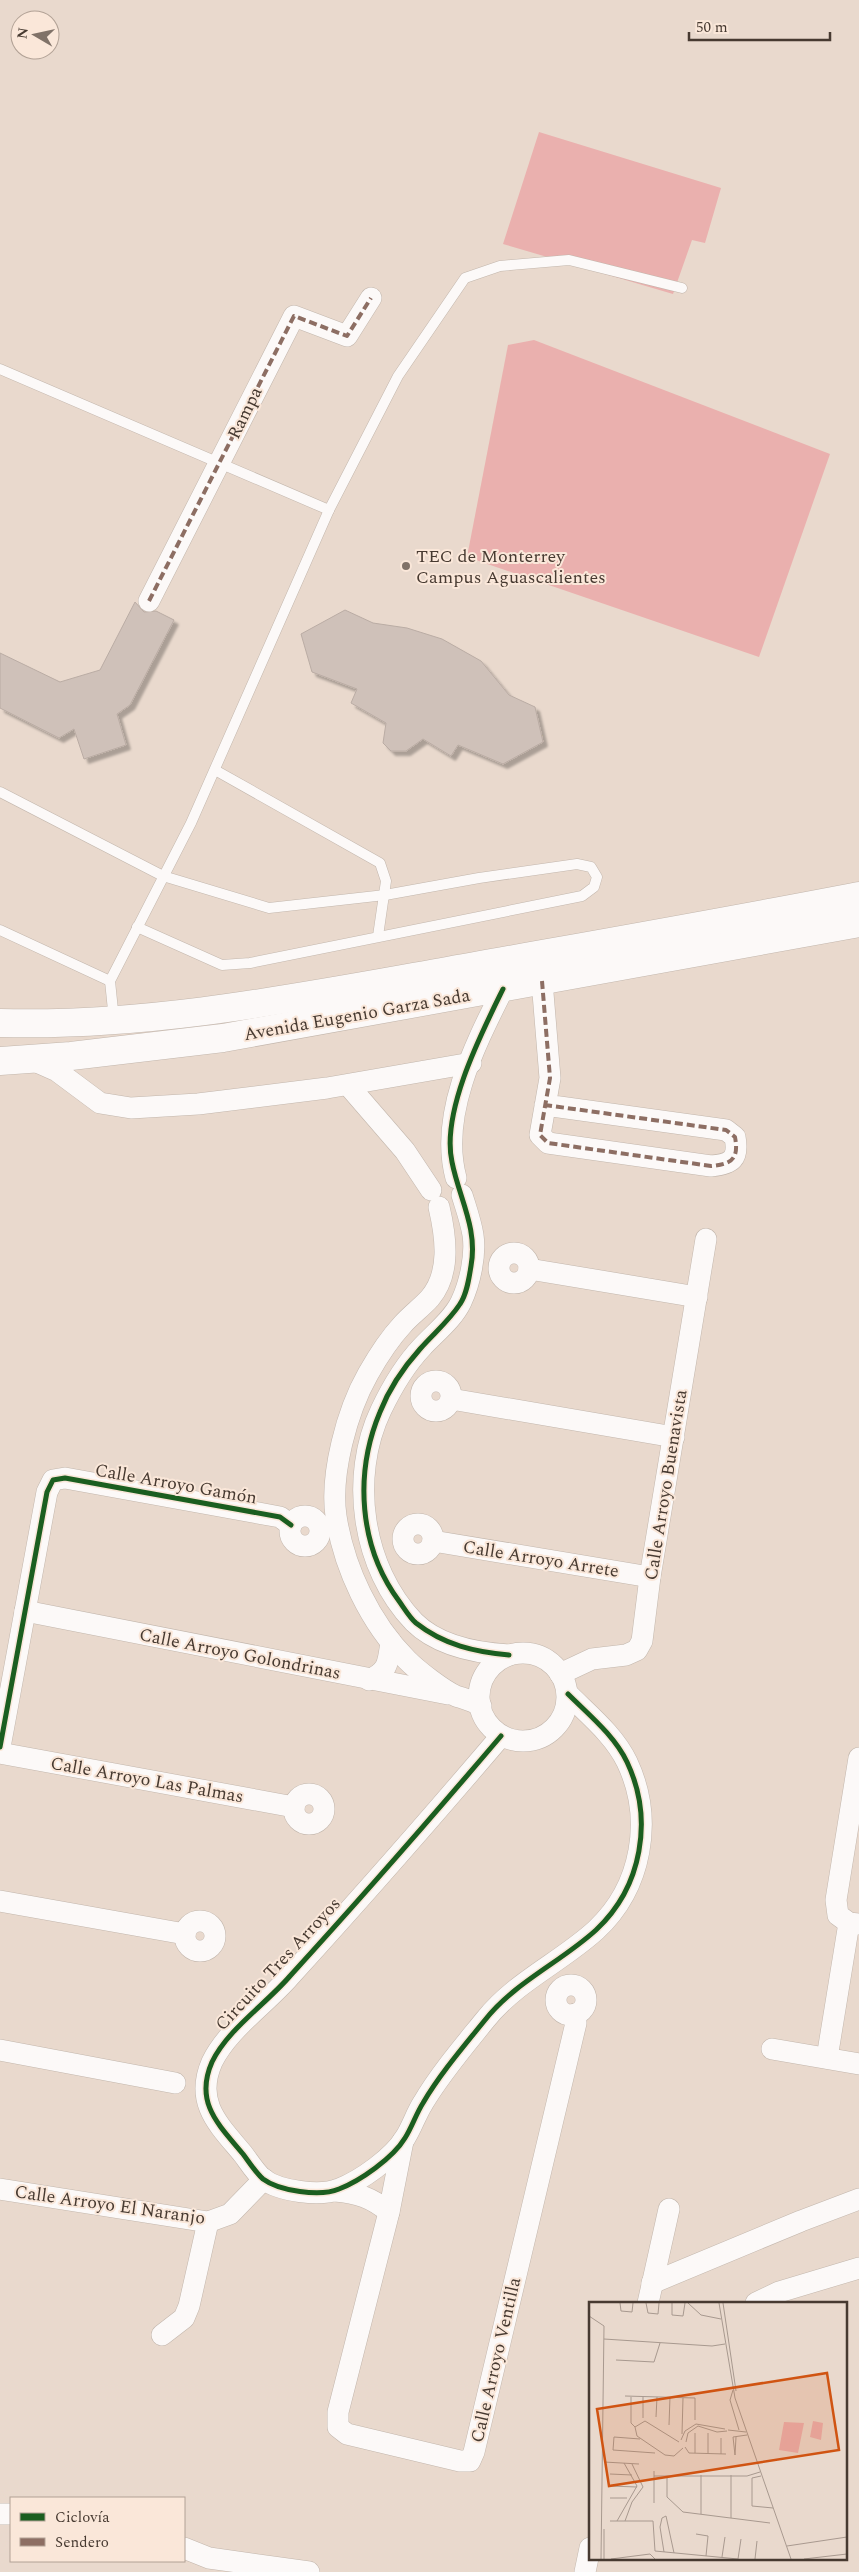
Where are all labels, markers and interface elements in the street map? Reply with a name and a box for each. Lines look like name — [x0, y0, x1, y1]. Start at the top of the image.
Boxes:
north arrow — [10, 10, 60, 60]
scale bar — [689, 10, 830, 42]
text: 50 m — [696, 16, 728, 39]
text: N — [11, 26, 34, 40]
street label: Rampa — [221, 382, 269, 444]
place label: TEC de Monterrey Campus Aguascalientes — [416, 543, 606, 591]
marker: TEC de Monterrey Campus Aguascalientes — [400, 560, 412, 572]
street label: Avenida Eugenio Garza Sada — [242, 982, 472, 1048]
street label: Calle Arroyo Buenavista — [638, 1387, 694, 1582]
street label: Calle Arroyo Gamón — [93, 1456, 259, 1512]
street label: Calle Arroyo Arrete — [461, 1533, 621, 1585]
street label: Calle Arroyo Golondrinas — [137, 1621, 343, 1687]
street label: Calle Arroyo Las Palmas — [48, 1750, 246, 1810]
street label: Circuito Tres Arroyos — [209, 1891, 347, 2037]
street label: Calle Arroyo El Naranjo — [13, 2178, 207, 2232]
street label: Calle Arroyo Ventilla — [464, 2274, 528, 2445]
inset map — [589, 2302, 846, 2560]
legend — [10, 2497, 185, 2562]
text: Ciclovía — [55, 2506, 110, 2529]
text: Sendero — [55, 2531, 109, 2554]

